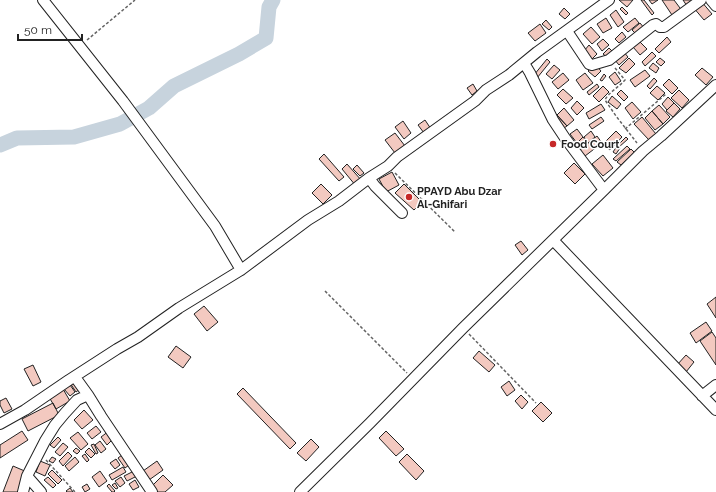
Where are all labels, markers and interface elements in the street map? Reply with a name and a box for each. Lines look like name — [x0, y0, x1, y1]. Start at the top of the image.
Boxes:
scale bar — [18, 16, 82, 42]
text: 50 m — [24, 23, 52, 37]
place label: Food Court — [561, 138, 620, 151]
marker: Food Court — [548, 139, 558, 149]
place label: PPAYD Abu Dzar Al-Ghifari — [417, 185, 503, 211]
marker: PPAYD Abu Dzar Al-Ghifari — [404, 192, 414, 202]

